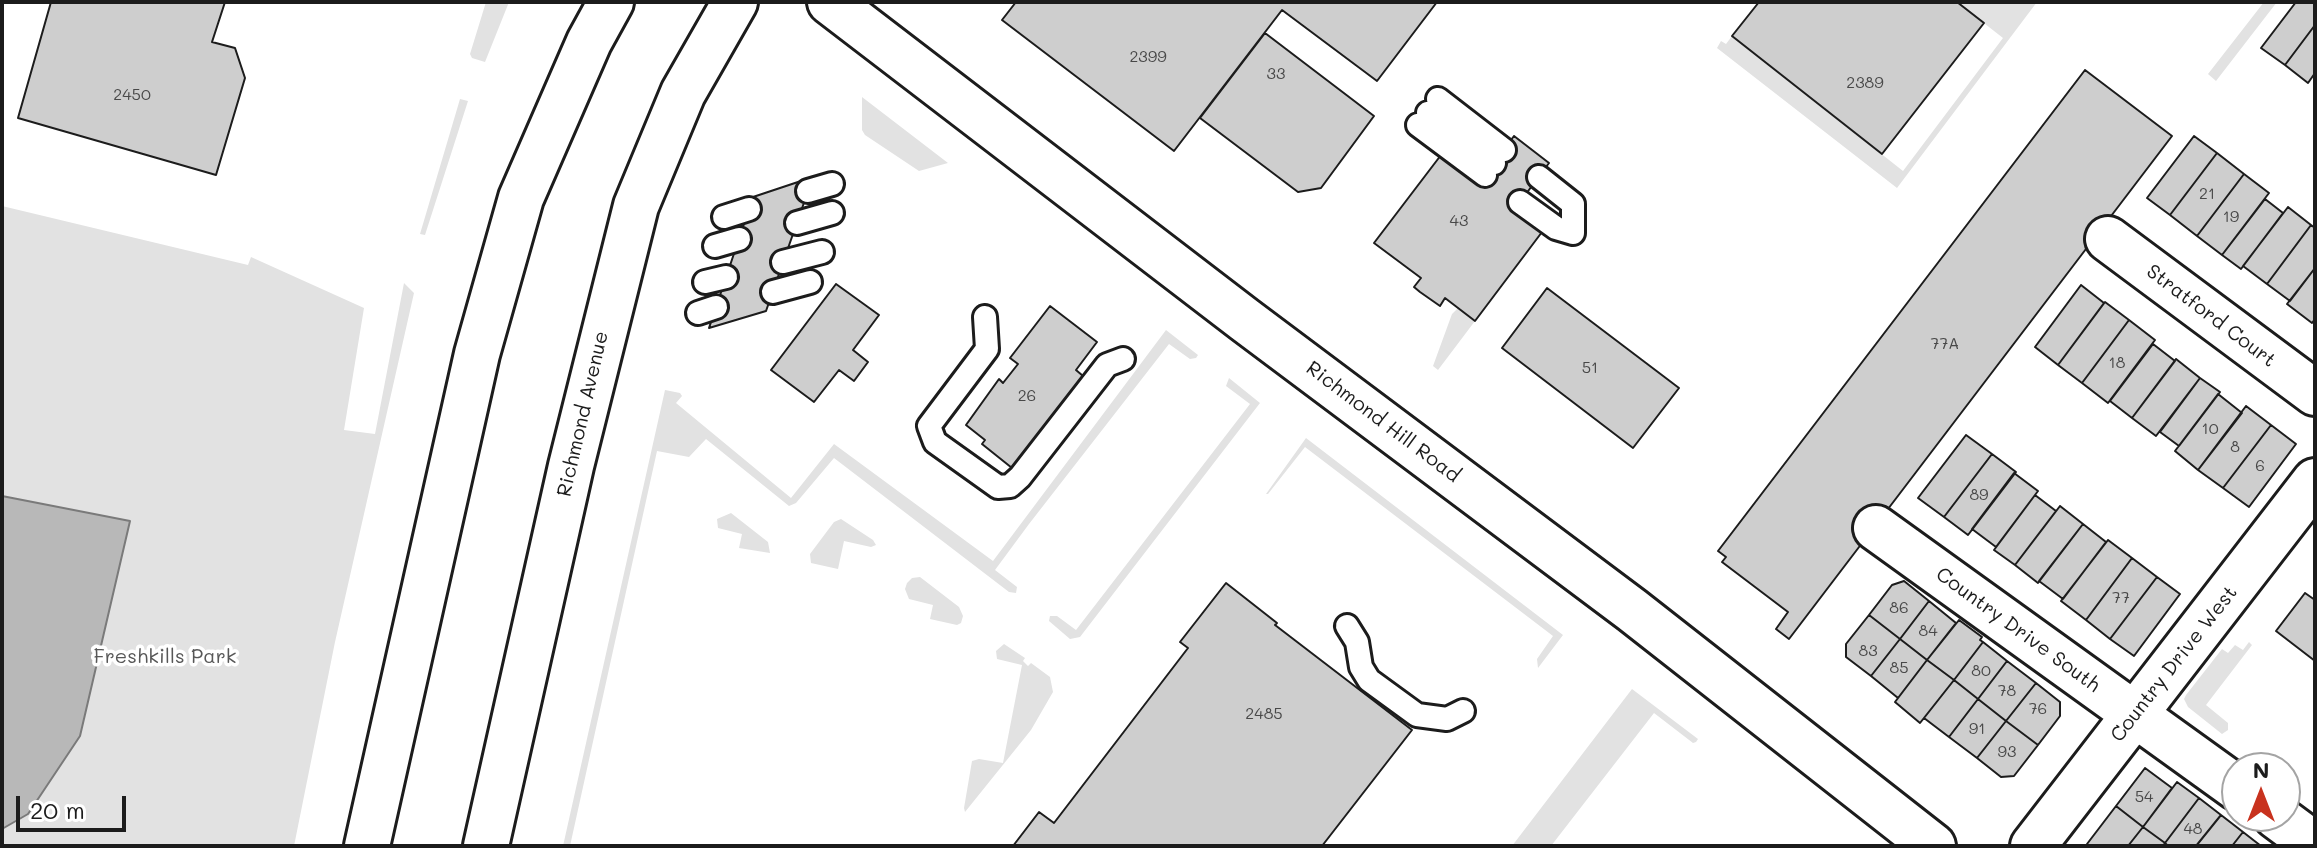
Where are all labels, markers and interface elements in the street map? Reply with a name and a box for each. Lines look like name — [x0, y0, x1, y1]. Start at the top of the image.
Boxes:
house number: 2399 — [1129, 47, 1167, 67]
house number: 33 — [1267, 64, 1285, 84]
house number: 2389 — [1846, 73, 1884, 93]
house number: 2450 — [113, 85, 151, 105]
house number: 21 — [2199, 184, 2215, 204]
house number: 19 — [2223, 207, 2239, 227]
house number: 43 — [1450, 211, 1468, 231]
street label: Stratford Court — [2141, 259, 2281, 373]
street label: Richmond Avenue — [552, 329, 614, 499]
house number: 77A — [1931, 334, 1959, 354]
house number: 18 — [2109, 353, 2125, 373]
street label: Richmond Hill Road — [1301, 356, 1465, 488]
house number: 51 — [1582, 358, 1598, 378]
house number: 26 — [1018, 386, 1036, 406]
house number: 10 — [2201, 419, 2219, 439]
house number: 8 — [2230, 437, 2240, 457]
house number: 6 — [2255, 456, 2265, 476]
house number: 89 — [1969, 485, 1989, 505]
street label: Country Drive South — [1931, 562, 2105, 698]
street label: Country Drive West — [2106, 581, 2242, 747]
house number: 77 — [2112, 588, 2130, 608]
house number: 86 — [1889, 598, 1909, 618]
house number: 84 — [1918, 621, 1938, 641]
house number: 83 — [1858, 641, 1878, 661]
park label: Freshkills Park — [94, 645, 236, 669]
house number: 85 — [1889, 658, 1909, 678]
house number: 80 — [1971, 661, 1991, 681]
house number: 78 — [1998, 681, 2016, 701]
house number: 76 — [2029, 699, 2047, 719]
house number: 2485 — [1245, 704, 1283, 724]
house number: 91 — [1969, 719, 1985, 739]
house number: 93 — [1998, 742, 2016, 762]
north arrow — [2221, 752, 2301, 832]
text: N — [2253, 755, 2269, 784]
scale bar — [20, 780, 130, 830]
house number: 54 — [2135, 787, 2153, 807]
text: 20 m — [30, 794, 85, 825]
house number: 48 — [2183, 819, 2203, 839]

